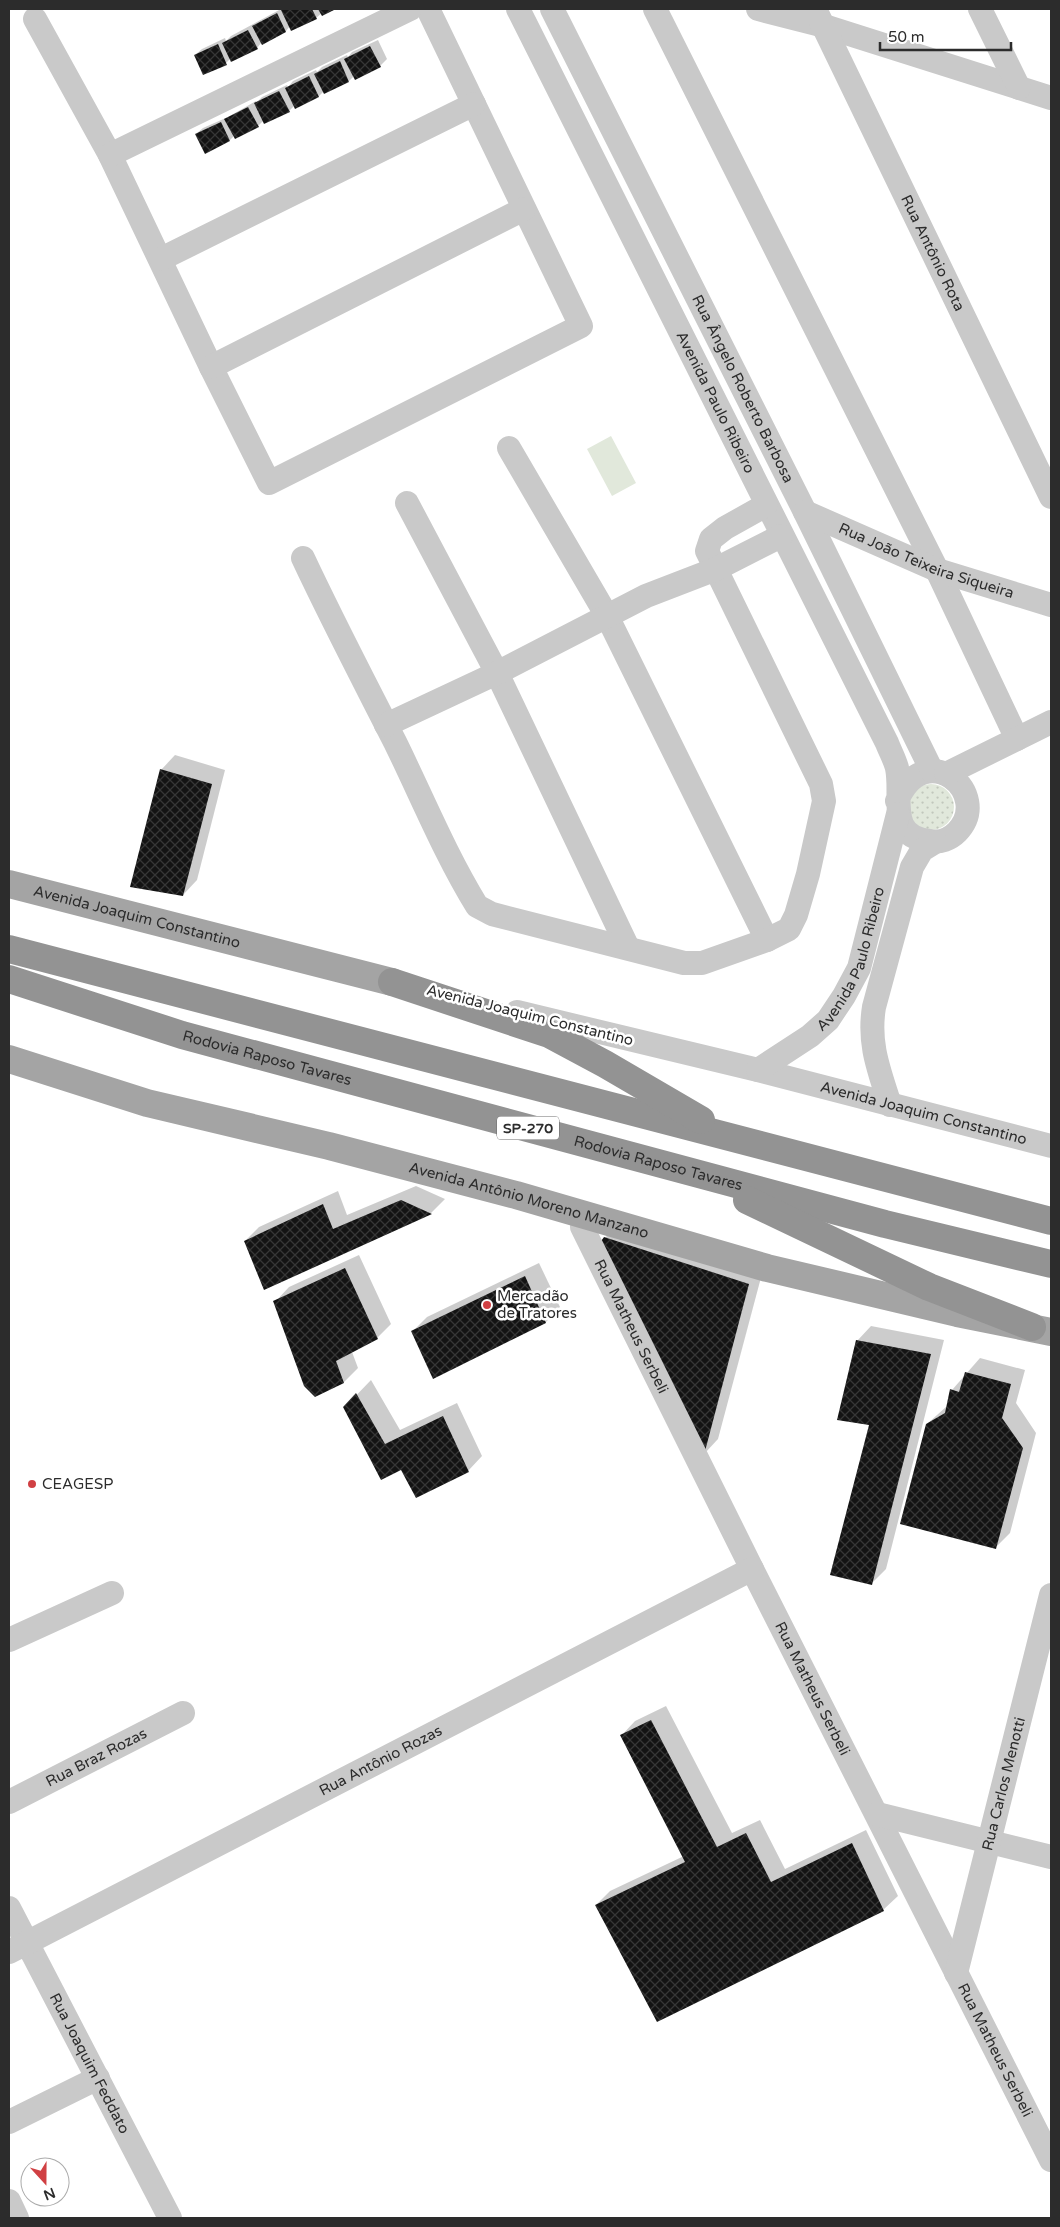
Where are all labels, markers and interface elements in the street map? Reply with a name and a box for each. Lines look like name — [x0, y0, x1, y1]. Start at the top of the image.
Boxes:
scale bar — [880, 20, 1011, 52]
text: 50 m — [888, 28, 925, 46]
street label: Rua Antônio Rota — [897, 192, 969, 314]
street label: Rua Ângelo Roberto Barbosa — [688, 292, 798, 486]
street label: Avenida Paulo Ribeiro — [672, 328, 759, 476]
street label: Rua João Teixeira Siqueira — [836, 519, 1016, 602]
street label: Avenida Joaquim Constantino — [32, 882, 242, 952]
street label: Avenida Paulo Ribeiro — [813, 885, 888, 1035]
street label: Avenida Joaquim Constantino — [425, 981, 635, 1049]
street label: Rodovia Raposo Tavares — [181, 1027, 354, 1089]
street label: Avenida Joaquim Constantino — [818, 1078, 1029, 1148]
road number: SP-270 — [497, 1116, 559, 1140]
street label: Rodovia Raposo Tavares — [572, 1132, 745, 1194]
street label: Avenida Antônio Moreno Manzano — [407, 1158, 651, 1242]
street label: Rua Matheus Serbeli — [590, 1256, 672, 1396]
place label: Mercadão de Tratores — [497, 1287, 577, 1322]
marker: Mercadão de Tratores — [481, 1299, 493, 1311]
place label: CEAGESP — [42, 1475, 113, 1493]
marker: CEAGESP — [26, 1478, 38, 1490]
street label: Rua Matheus Serbeli — [771, 1619, 854, 1758]
street label: Rua Carlos Menotti — [978, 1715, 1029, 1853]
street label: Rua Antônio Rozas — [316, 1721, 445, 1800]
street label: Rua Braz Rozas — [43, 1724, 150, 1791]
street label: Rua Matheus Serbeli — [954, 1980, 1037, 2120]
street label: Rua Joaquim Feddato — [46, 1990, 134, 2137]
north arrow — [20, 2157, 70, 2207]
text: N — [41, 2184, 58, 2204]

